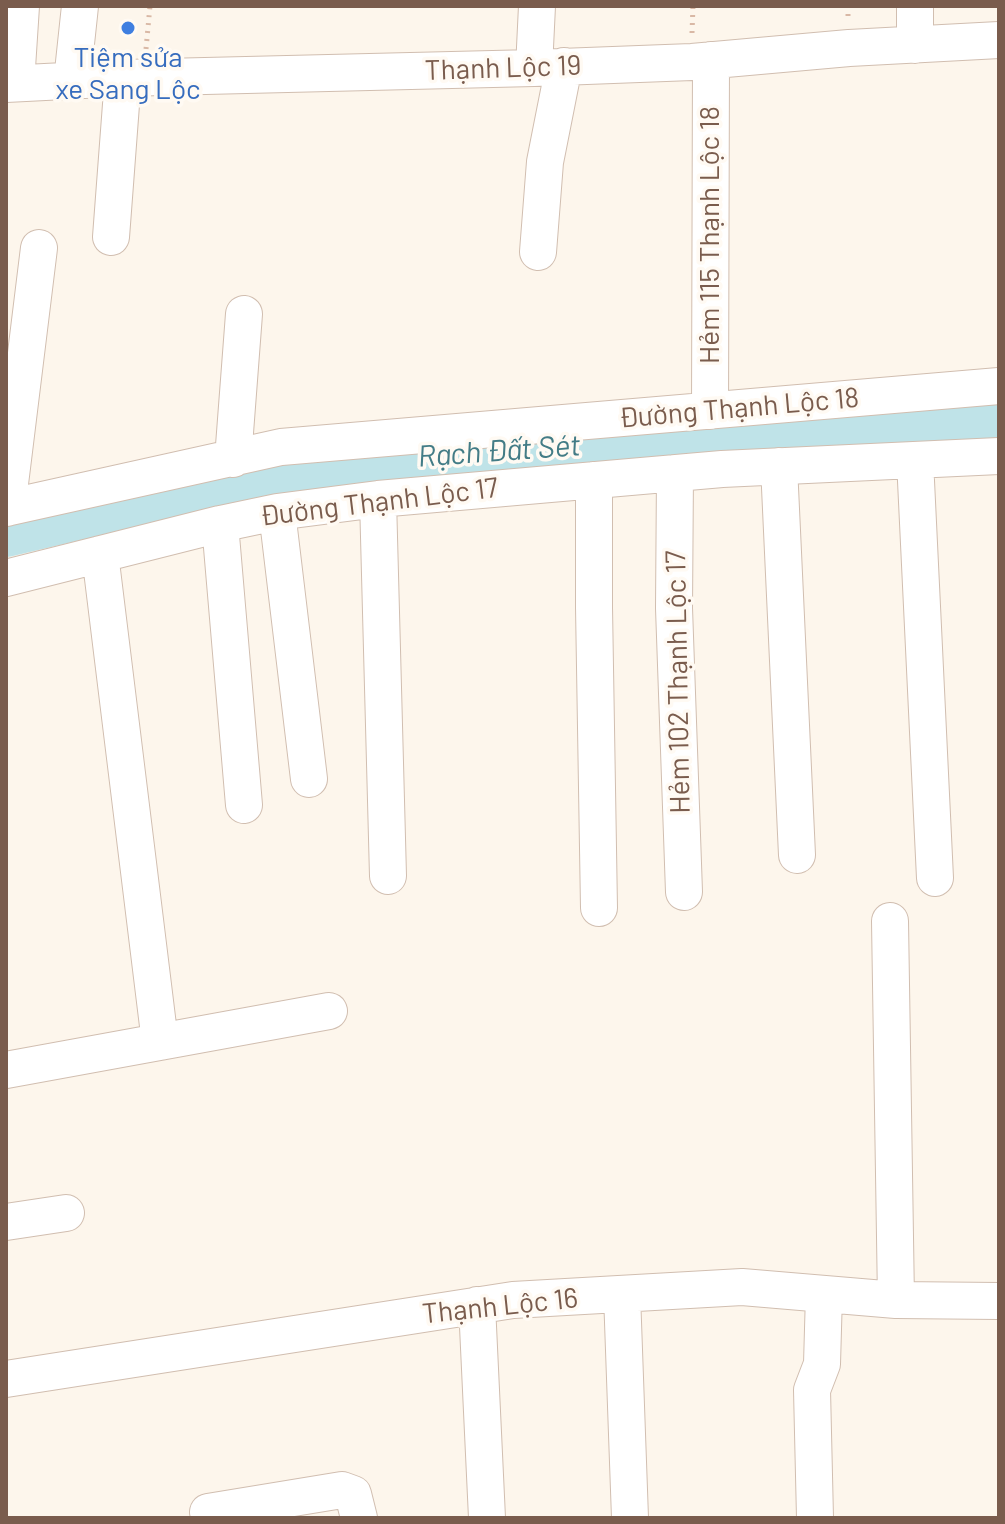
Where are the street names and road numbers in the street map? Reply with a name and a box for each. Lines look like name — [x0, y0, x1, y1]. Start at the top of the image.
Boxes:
street label: Thạnh Lộc 19 — [424, 48, 582, 88]
street label: Hẻm 115 Thạnh Lộc 18 — [693, 106, 727, 364]
street label: Đường Thạnh Lộc 18 — [617, 381, 861, 435]
street label: Đường Thạnh Lộc 17 — [258, 471, 500, 533]
street label: Hẻm 102 Thạnh Lộc 17 — [659, 550, 697, 814]
street label: Thạnh Lộc 16 — [420, 1281, 580, 1331]

